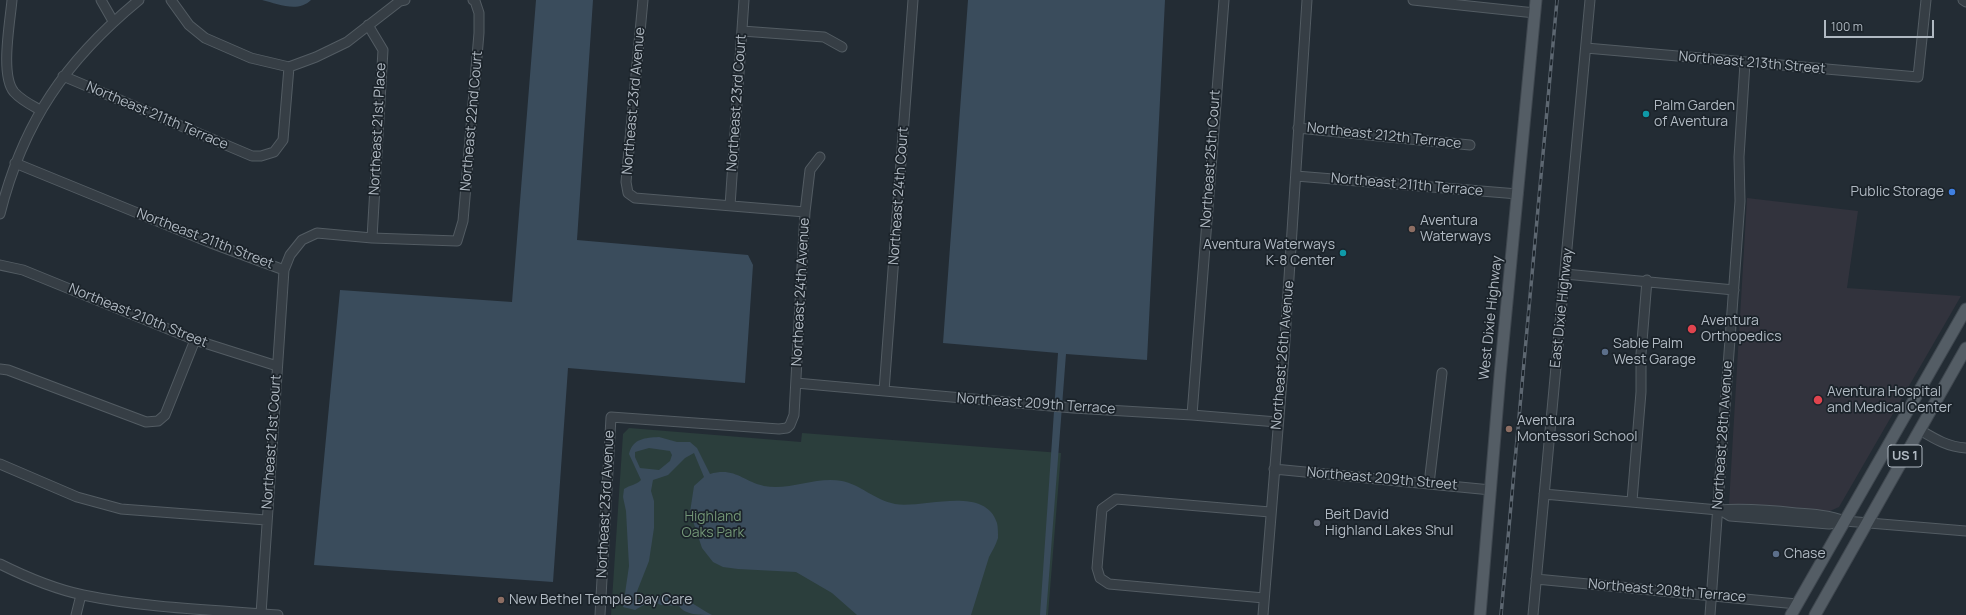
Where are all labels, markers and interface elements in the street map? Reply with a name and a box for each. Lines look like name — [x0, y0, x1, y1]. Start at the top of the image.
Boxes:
scale bar — [1826, 12, 1936, 38]
text: 100 m — [1831, 18, 1863, 35]
street label: Northeast 23rd Avenue — [619, 27, 649, 175]
street label: Northeast 23rd Court — [724, 34, 750, 172]
street label: Northeast 213th Street — [1678, 48, 1826, 78]
street label: Northeast 22nd Court — [457, 50, 487, 192]
street label: Northeast 21st Place — [366, 62, 390, 196]
street label: Northeast 211th Terrace — [83, 78, 231, 154]
street label: Northeast 25th Court — [1198, 89, 1224, 229]
place label: Palm Garden of Aventura — [1654, 98, 1735, 130]
marker: Palm Garden of Aventura — [1641, 109, 1651, 119]
street label: Northeast 212th Terrace — [1306, 120, 1462, 152]
street label: Northeast 24th Court — [886, 126, 912, 266]
street label: Northeast 211th Terrace — [1330, 170, 1484, 200]
place label: Public Storage — [1851, 184, 1944, 200]
marker: Public Storage — [1947, 187, 1957, 197]
street label: Northeast 211th Street — [134, 205, 276, 273]
place label: Aventura Waterways — [1420, 213, 1491, 246]
street label: Northeast 24th Avenue — [789, 217, 813, 367]
marker: Aventura Waterways — [1407, 224, 1417, 234]
place label: Aventura Waterways K-8 Center — [1203, 237, 1335, 270]
street label: East Dixie Highway — [1547, 247, 1577, 369]
marker: Aventura Waterways K-8 Center — [1338, 248, 1348, 258]
street label: West Dixie Highway — [1476, 255, 1506, 381]
street label: Northeast 210th Street — [66, 280, 210, 352]
street label: Northeast 26th Avenue — [1268, 280, 1298, 430]
place label: Aventura Orthopedics — [1701, 313, 1782, 346]
marker: Aventura Orthopedics — [1686, 323, 1698, 335]
place label: Sable Palm West Garage — [1613, 336, 1696, 368]
marker: Sable Palm West Garage — [1600, 347, 1610, 357]
street label: Northeast 28th Avenue — [1709, 360, 1737, 510]
street label: Northeast 21st Court — [259, 374, 285, 510]
place label: Aventura Hospital and Medical Center — [1827, 384, 1952, 416]
street label: Northeast 209th Terrace — [956, 390, 1116, 418]
marker: Aventura Hospital and Medical Center — [1812, 394, 1824, 406]
place label: Aventura Montessori School — [1517, 413, 1637, 446]
marker: Aventura Montessori School — [1504, 424, 1514, 434]
street label: Northeast 23rd Avenue — [594, 430, 618, 578]
road number: US 1 — [1888, 445, 1922, 467]
street label: Northeast 209th Street — [1306, 464, 1458, 494]
place label: Beit David Highland Lakes Shul — [1325, 507, 1453, 540]
park label: Highland Oaks Park — [682, 509, 744, 542]
marker: Beit David Highland Lakes Shul — [1312, 518, 1322, 528]
place label: Chase — [1784, 546, 1826, 562]
marker: Chase — [1771, 549, 1781, 559]
street label: Northeast 208th Terrace — [1587, 576, 1747, 606]
place label: New Bethel Temple Day Care — [509, 592, 692, 608]
marker: New Bethel Temple Day Care — [496, 595, 506, 605]

